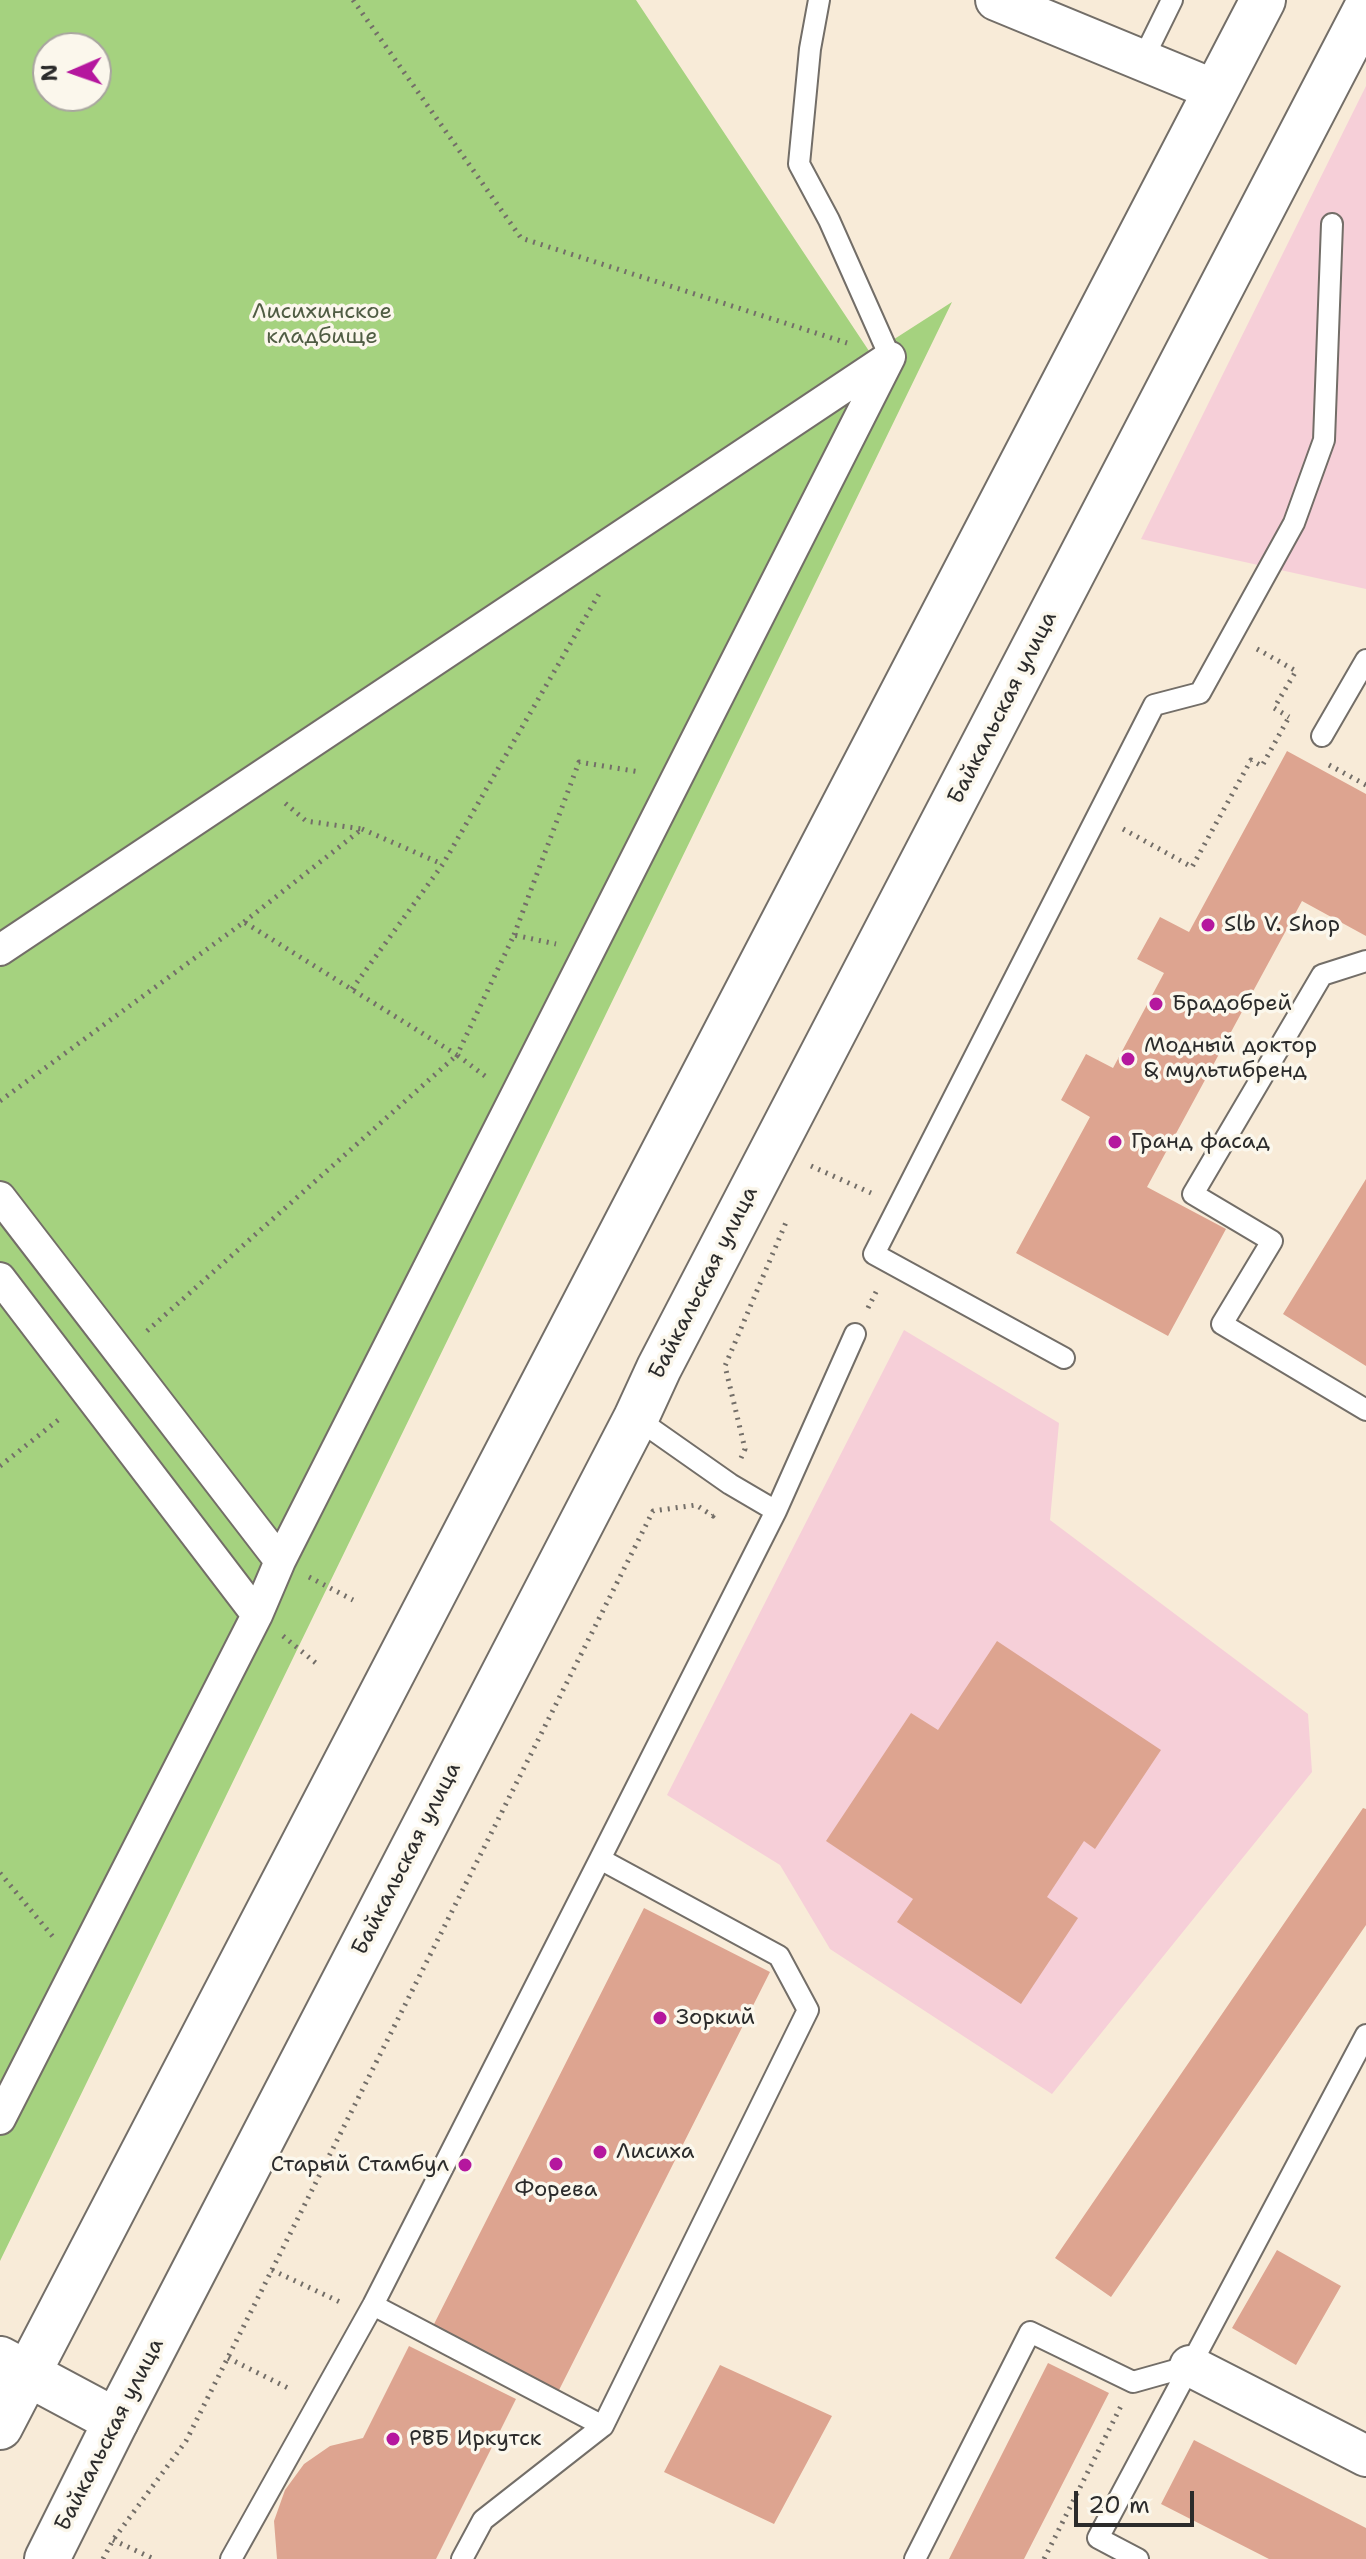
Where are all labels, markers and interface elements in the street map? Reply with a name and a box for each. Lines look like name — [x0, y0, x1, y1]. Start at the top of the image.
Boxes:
north arrow — [32, 32, 112, 112]
text: N — [35, 64, 64, 82]
park label: Лисихинское кладбище — [252, 299, 392, 350]
street label: Байкальская улица — [943, 607, 1063, 809]
place label: Slb V. Shop — [1224, 912, 1340, 938]
marker: Slb V. Shop — [1199, 916, 1217, 934]
place label: Брадобрей — [1172, 991, 1292, 1017]
marker: Брадобрей — [1147, 995, 1165, 1013]
place label: Модный доктор & мультибренд — [1144, 1033, 1317, 1084]
marker: Модный доктор & мультибренд — [1119, 1050, 1137, 1068]
place label: Гранд фасад — [1131, 1129, 1270, 1155]
marker: Гранд фасад — [1106, 1133, 1124, 1151]
street label: Байкальская улица — [644, 1182, 764, 1384]
street label: Байкальская улица — [347, 1758, 467, 1960]
place label: Зоркий — [676, 2005, 755, 2031]
marker: Зоркий — [651, 2009, 669, 2027]
place label: Лисиха — [616, 2139, 695, 2165]
marker: Лисиха — [591, 2143, 609, 2161]
place label: Старый Стамбул — [271, 2152, 449, 2178]
marker: Форева — [547, 2155, 565, 2173]
marker: Старый Стамбул — [456, 2156, 474, 2174]
place label: Форева — [515, 2177, 597, 2203]
street label: Байкальская улица — [50, 2334, 170, 2536]
place label: РВБ Иркутск — [409, 2426, 541, 2452]
marker: РВБ Иркутск — [384, 2430, 402, 2448]
scale bar — [1078, 2475, 1198, 2525]
text: 20 m — [1088, 2489, 1150, 2521]

